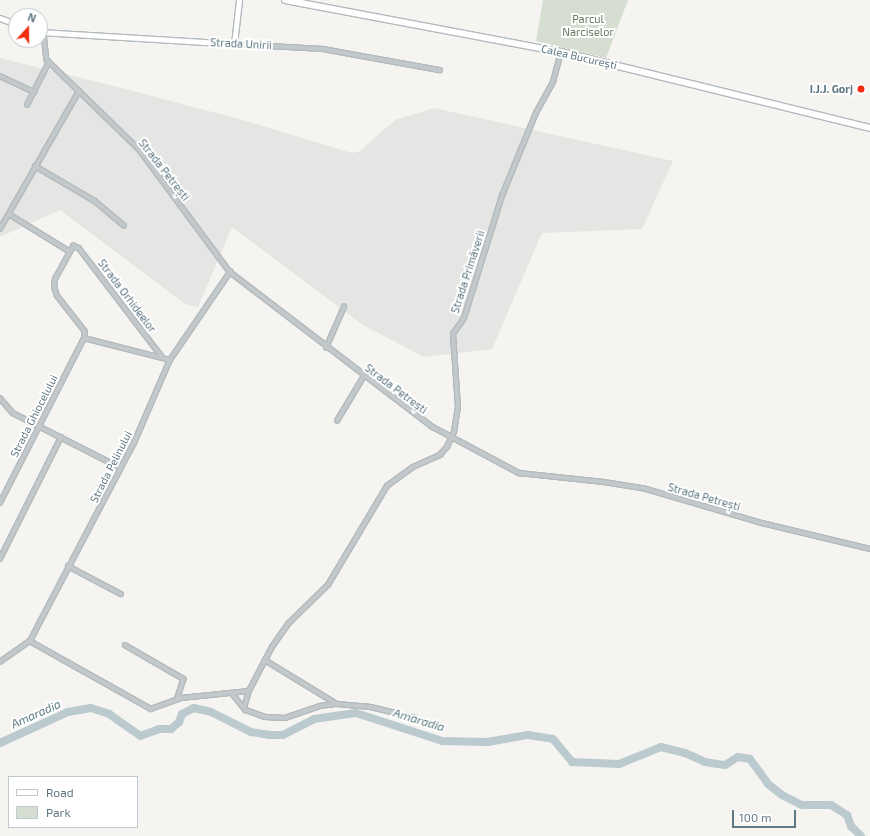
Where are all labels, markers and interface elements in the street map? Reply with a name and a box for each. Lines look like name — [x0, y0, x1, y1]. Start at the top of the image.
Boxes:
north arrow — [8, 8, 48, 48]
text: N — [26, 10, 38, 25]
park label: Parcul Narciselor — [562, 13, 614, 39]
street label: Strada Unirii — [210, 36, 272, 52]
street label: Calea București — [540, 42, 618, 72]
place label: I.J.J. Gorj — [810, 82, 853, 96]
marker: I.J.J. Gorj — [856, 84, 866, 94]
street label: Strada Petrești — [136, 136, 192, 204]
street label: Strada Primăverii — [448, 229, 488, 315]
street label: Strada Orhideelor — [95, 257, 159, 335]
street label: Strada Petrești — [362, 361, 430, 417]
street label: Strada Ghiocelului — [8, 373, 60, 459]
street label: Strada Pelinului — [87, 429, 135, 505]
street label: Strada Petrești — [666, 480, 742, 514]
water label: Amaradia — [9, 697, 63, 731]
water label: Amaradia — [392, 705, 446, 735]
legend — [8, 776, 138, 828]
text: Road — [46, 785, 74, 799]
scale bar — [734, 802, 798, 828]
text: Park — [46, 805, 71, 819]
text: 100 m — [739, 810, 771, 824]

